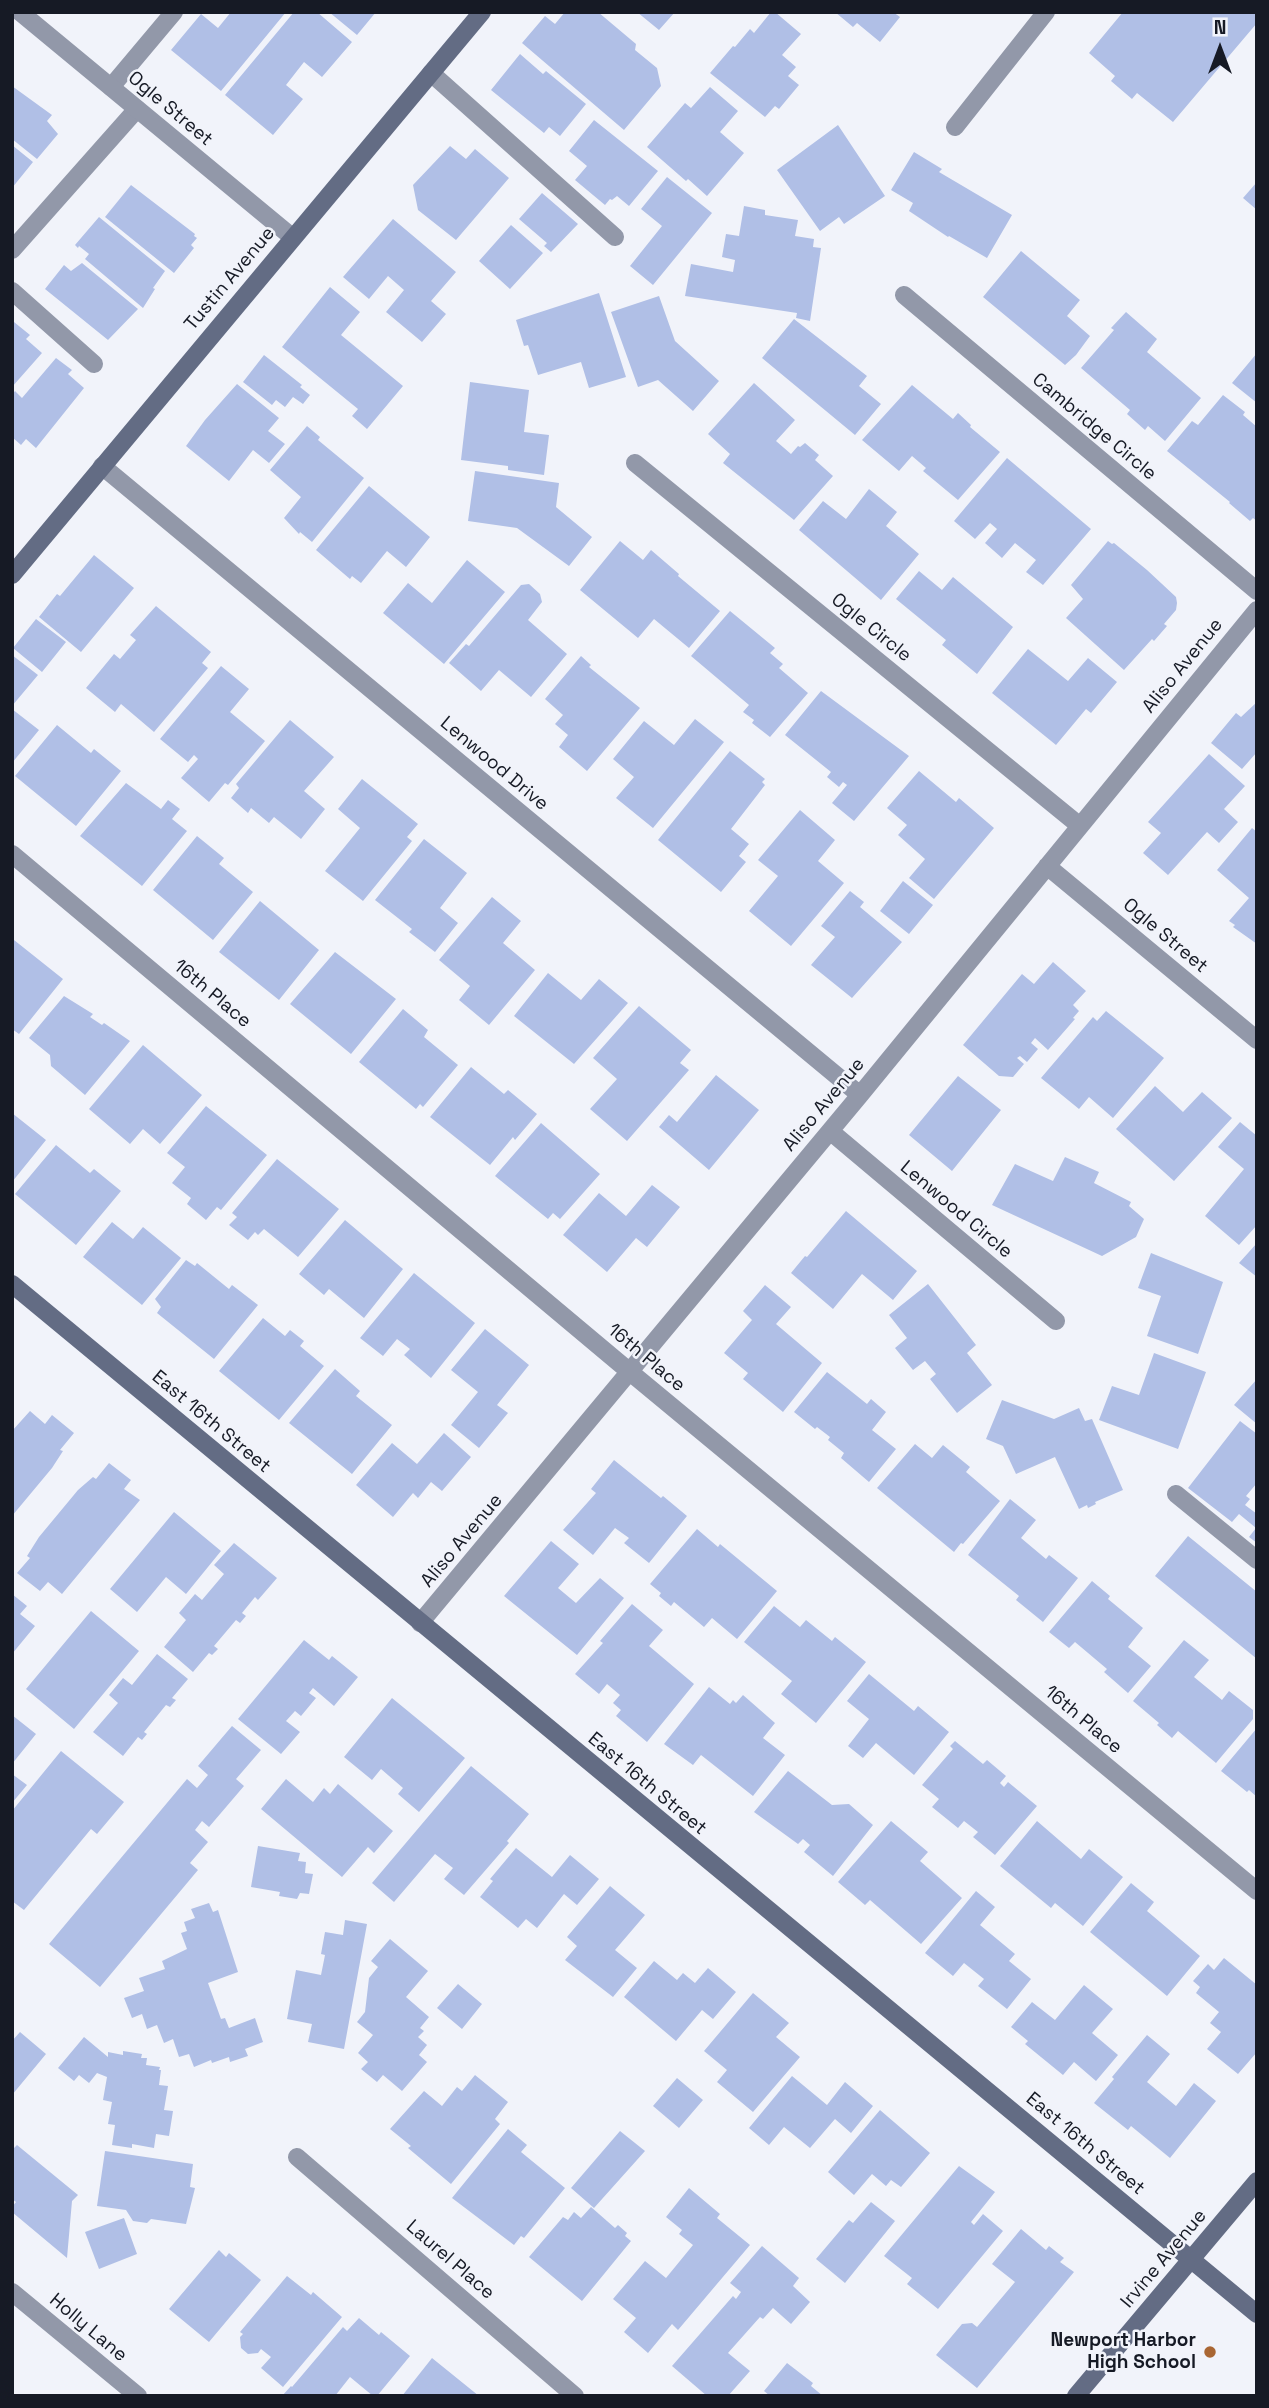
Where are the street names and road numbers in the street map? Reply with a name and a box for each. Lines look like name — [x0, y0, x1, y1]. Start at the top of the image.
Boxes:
street label: Ogle Street — [123, 67, 217, 151]
street label: Tustin Avenue — [180, 223, 280, 335]
street label: Cambridge Circle — [1027, 368, 1161, 486]
street label: Ogle Circle — [826, 589, 916, 667]
street label: Aliso Avenue — [1138, 614, 1228, 718]
street label: Lenwood Drive — [435, 712, 553, 816]
street label: Ogle Street — [1118, 894, 1212, 978]
street label: 16th Place — [169, 955, 255, 1033]
street label: Aliso Avenue — [778, 1054, 870, 1156]
street label: Lenwood Circle — [895, 1156, 1017, 1264]
street label: 16th Place — [603, 1319, 689, 1397]
street label: East 16th Street — [147, 1366, 275, 1478]
street label: Aliso Avenue — [416, 1490, 508, 1592]
street label: 16th Place — [1040, 1681, 1126, 1759]
street label: East 16th Street — [583, 1728, 711, 1840]
street label: East 16th Street — [1021, 2088, 1149, 2200]
street label: Irvine Avenue — [1116, 2205, 1212, 2313]
street label: Laurel Place — [401, 2215, 499, 2305]
street label: Holly Lane — [45, 2289, 131, 2367]

